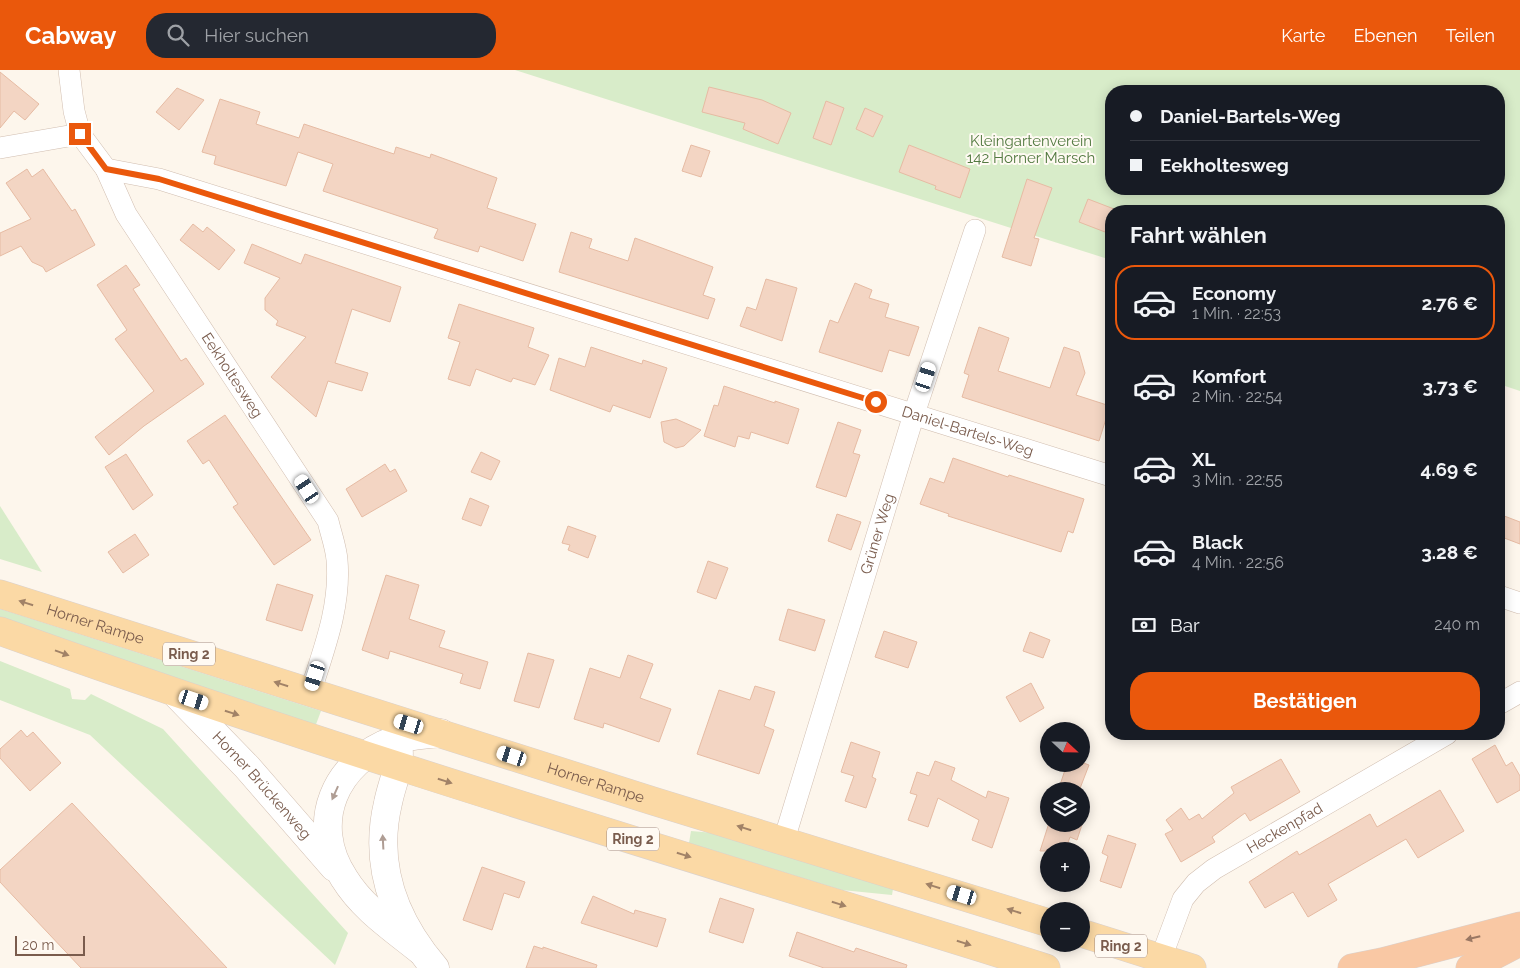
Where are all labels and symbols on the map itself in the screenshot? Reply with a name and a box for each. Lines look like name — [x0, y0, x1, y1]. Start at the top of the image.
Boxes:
route end — [69, 123, 91, 145]
park label: Kleingartenverein 142 Horner Marsch — [967, 132, 1095, 167]
street label: Eekholtesweg — [198, 329, 267, 421]
car — [914, 360, 937, 394]
route start — [865, 391, 887, 413]
street label: Daniel-Bartels-Weg — [900, 402, 1036, 460]
car — [292, 472, 321, 506]
street label: Grüner Weg — [857, 491, 898, 577]
one-way arrow — [18, 598, 33, 606]
street label: Horner Rampe — [44, 600, 146, 648]
road number: Ring 2 — [163, 642, 215, 666]
one-way arrow — [55, 650, 70, 657]
car — [303, 659, 326, 693]
one-way arrow — [273, 679, 288, 687]
car — [177, 688, 210, 712]
one-way arrow — [225, 710, 240, 717]
car — [392, 712, 425, 736]
north arrow — [1040, 722, 1090, 772]
street label: Horner Brückenweg — [209, 728, 315, 843]
car — [495, 744, 528, 768]
street label: Horner Rampe — [545, 759, 647, 807]
one-way arrow — [438, 777, 453, 785]
one-way arrow — [330, 786, 338, 800]
street label: Heckenpfad — [1243, 799, 1326, 857]
one-way arrow — [737, 823, 752, 831]
road number: Ring 2 — [607, 828, 659, 851]
one-way arrow — [378, 834, 386, 850]
one-way arrow — [676, 852, 691, 860]
one-way arrow — [925, 882, 940, 890]
car — [945, 883, 978, 907]
one-way arrow — [832, 900, 847, 908]
one-way arrow — [1007, 907, 1022, 915]
scale bar — [15, 933, 85, 956]
road number: Ring 2 — [1095, 934, 1147, 958]
one-way arrow — [1465, 934, 1480, 942]
one-way arrow — [957, 939, 972, 947]

